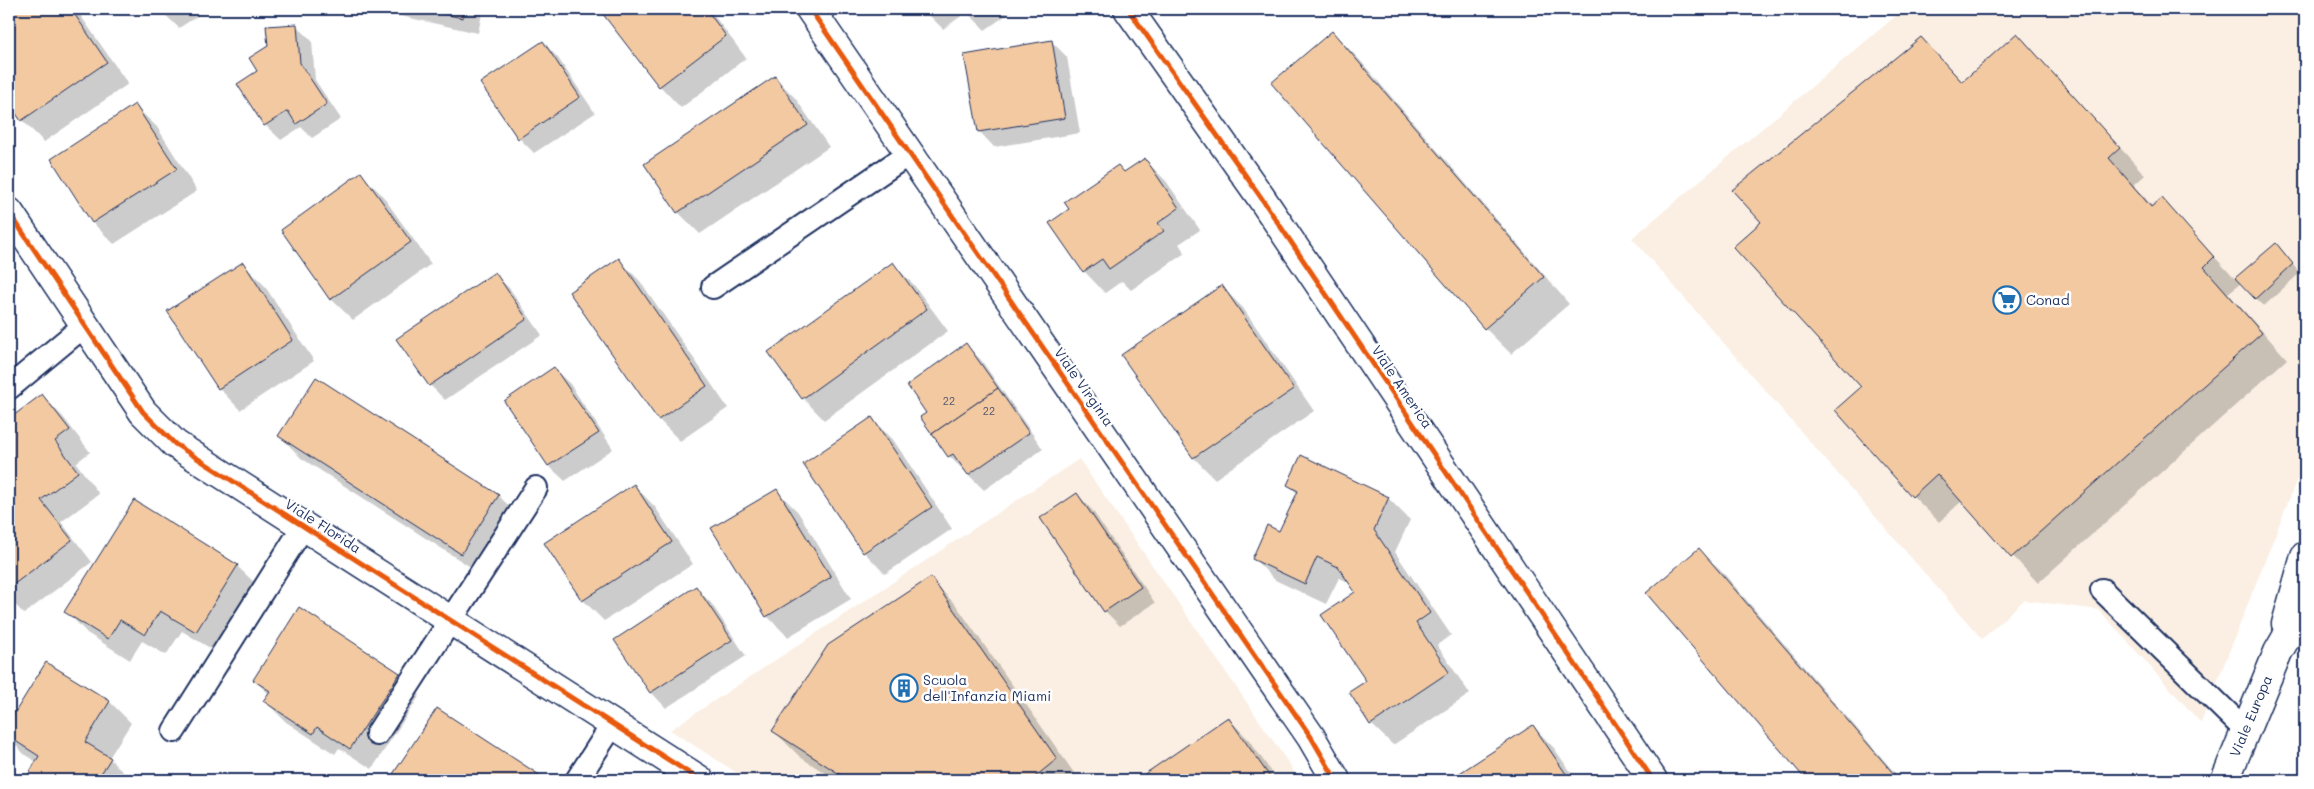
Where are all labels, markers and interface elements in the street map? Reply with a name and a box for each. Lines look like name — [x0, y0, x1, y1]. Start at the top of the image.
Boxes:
supermarket icon: Conad — [1992, 285, 2022, 315]
place label: Conad — [2026, 290, 2070, 309]
street label: Viale America — [1368, 341, 1437, 432]
street label: Viale Virginia — [1050, 344, 1119, 430]
house number: 22 — [943, 393, 955, 408]
house number: 22 — [983, 403, 995, 418]
street label: Viale Florida — [282, 494, 365, 557]
place label: Scuola dell'Infanzia Miami — [923, 670, 1051, 705]
street label: Viale Europa — [2225, 672, 2276, 760]
building icon: Scuola dell'Infanzia Miami — [889, 673, 919, 703]

